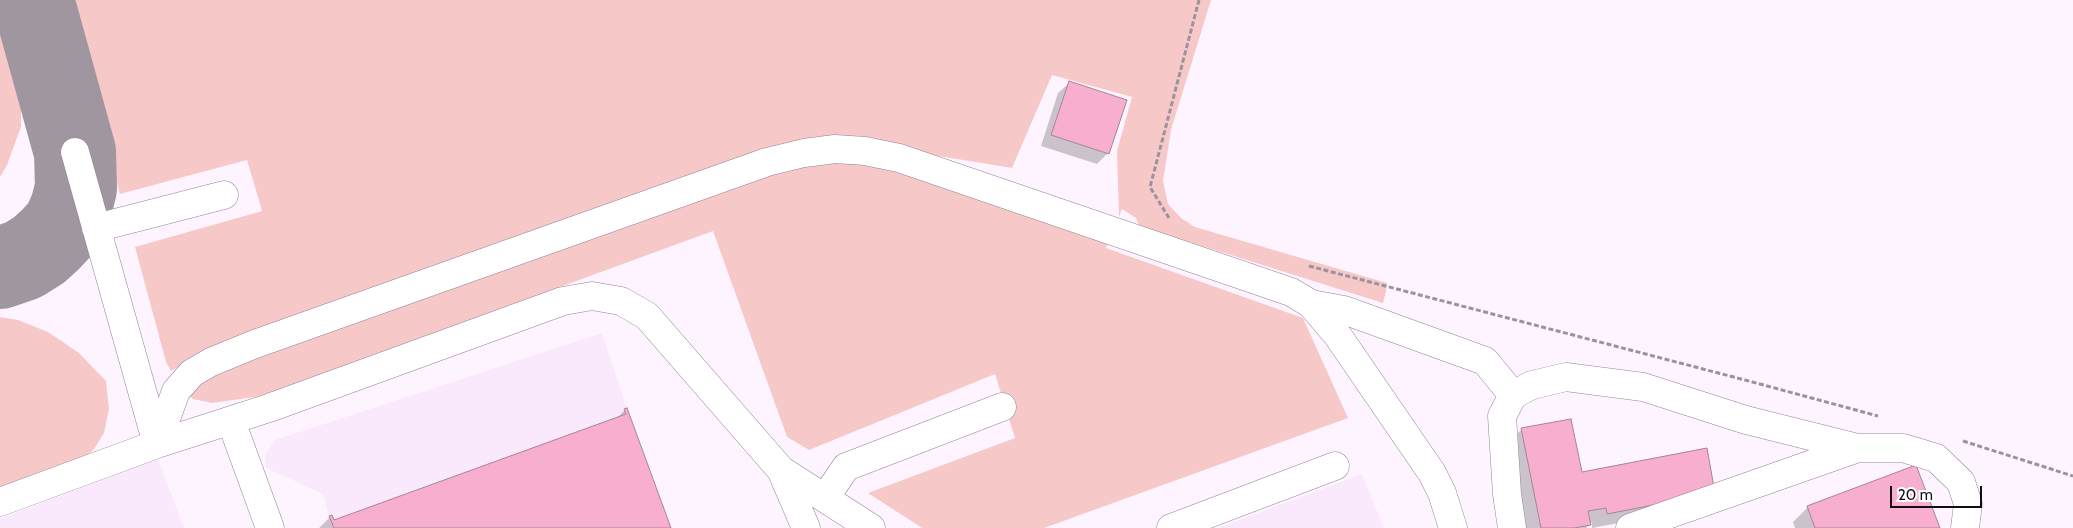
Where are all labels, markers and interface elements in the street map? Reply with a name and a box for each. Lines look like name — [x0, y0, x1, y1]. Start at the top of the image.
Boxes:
scale bar — [1893, 476, 1986, 508]
text: 20 m — [1898, 486, 1933, 504]

